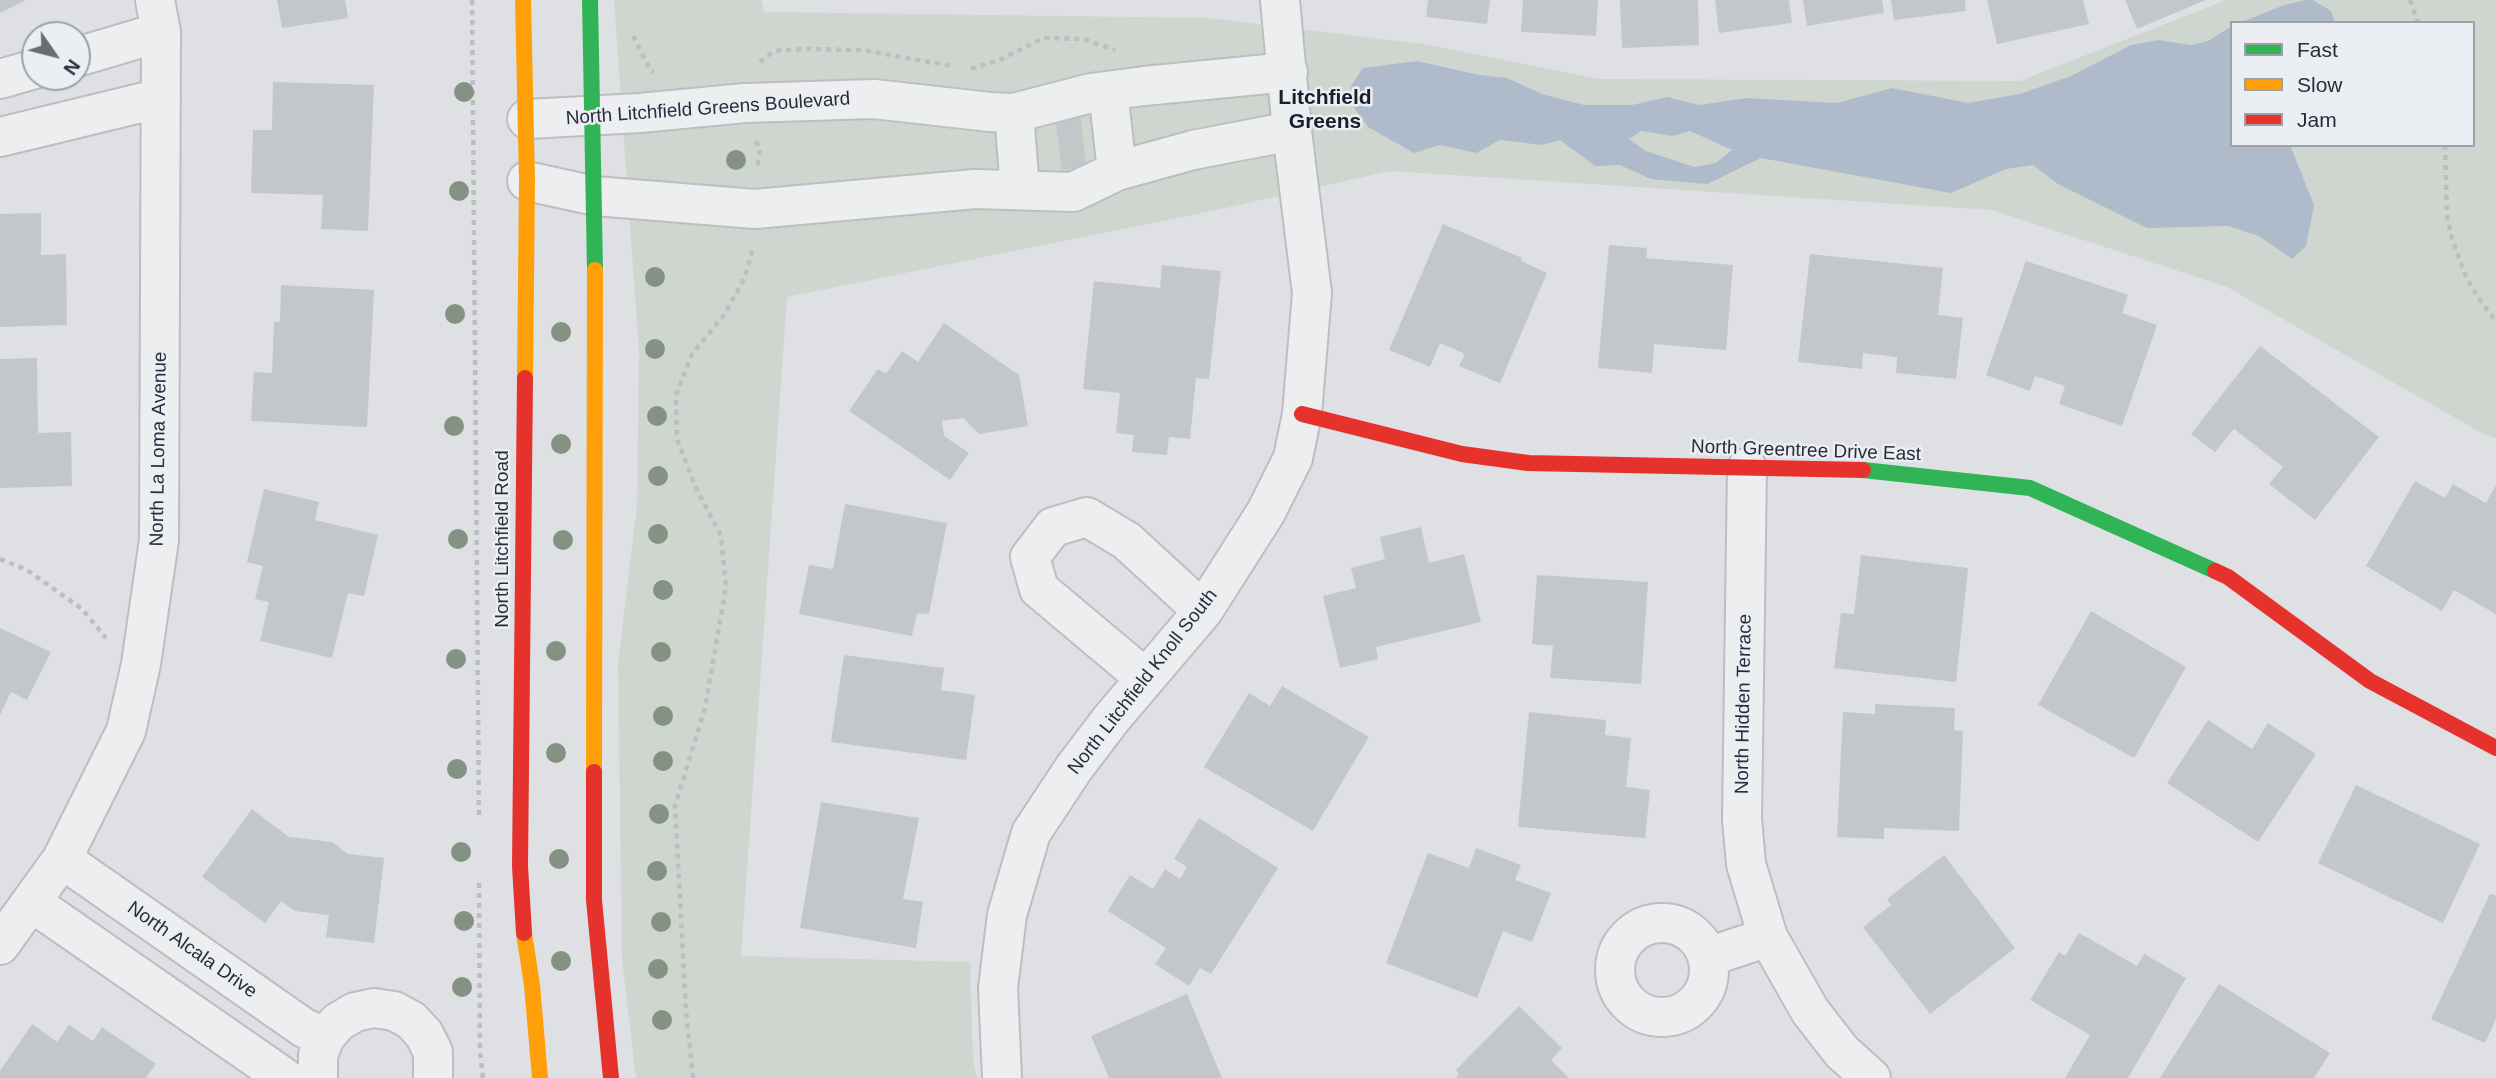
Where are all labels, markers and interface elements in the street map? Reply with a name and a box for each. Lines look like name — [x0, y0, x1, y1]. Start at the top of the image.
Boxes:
north arrow — [21, 21, 91, 91]
legend — [2230, 21, 2475, 147]
text: Fast — [2297, 38, 2338, 61]
text: N — [59, 56, 85, 79]
text: Slow — [2297, 73, 2343, 96]
district label: Litchfield Greens — [1278, 85, 1372, 135]
street label: North Litchfield Greens Boulevard — [565, 88, 851, 130]
text: Jam — [2297, 108, 2337, 131]
street label: North La Loma Avenue — [146, 351, 172, 547]
street label: North Greentree Drive East — [1691, 436, 1921, 466]
street label: North Litchfield Road — [492, 450, 514, 628]
street label: North Litchfield Knoll South — [1063, 585, 1223, 779]
street label: North Hidden Terrace — [1731, 614, 1757, 794]
street label: North Alcala Drive — [123, 897, 261, 1003]

